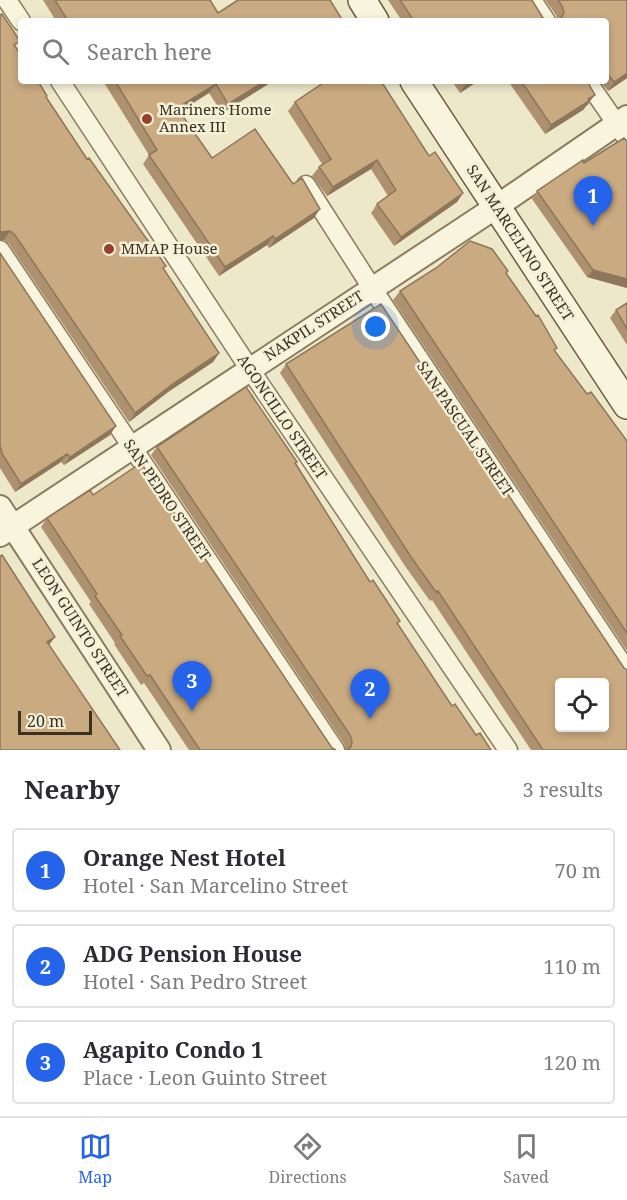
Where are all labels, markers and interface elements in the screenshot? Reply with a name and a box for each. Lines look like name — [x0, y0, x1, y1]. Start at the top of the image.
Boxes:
search box — [18, 18, 609, 84]
icon: search — [39, 35, 72, 68]
text: Search here — [87, 36, 212, 66]
place label: Mariners Home Annex III — [159, 99, 272, 136]
marker: Mariners Home Annex III — [140, 112, 154, 126]
street label: SAN MARCELINO STREET — [463, 160, 579, 324]
pin: 1 — [574, 176, 612, 226]
place label: MMAP House — [121, 238, 218, 258]
marker: MMAP House — [102, 242, 116, 256]
street label: NAKPIL STREET — [260, 285, 367, 365]
your location — [361, 312, 390, 341]
street label: AGONCILLO STREET — [233, 350, 332, 483]
street label: SAN PASCUAL STREET — [413, 357, 519, 500]
street label: SAN PEDRO STREET — [120, 435, 216, 564]
street label: LEON GUINTO STREET — [28, 554, 133, 701]
pin: 3 — [172, 662, 212, 711]
pin: 2 — [350, 670, 389, 719]
map controls — [555, 678, 609, 732]
button: locate — [555, 678, 609, 732]
scale bar — [18, 708, 92, 736]
text: 20 m — [27, 710, 64, 732]
text: Nearby — [24, 771, 120, 807]
text: 3 results — [523, 776, 603, 803]
text: Orange Nest Hotel — [83, 842, 286, 872]
text: 1 — [40, 857, 51, 884]
text: 70 m — [555, 857, 601, 884]
text: Hotel · San Marcelino Street — [83, 872, 348, 899]
text: ADG Pension House — [83, 938, 302, 968]
text: 2 — [40, 953, 51, 980]
text: 110 m — [543, 953, 601, 980]
text: Hotel · San Pedro Street — [83, 968, 307, 995]
text: Agapito Condo 1 — [83, 1034, 264, 1064]
text: 3 — [40, 1049, 51, 1076]
text: 120 m — [543, 1049, 601, 1076]
text: Place · Leon Guinto Street — [83, 1064, 327, 1091]
tab: Map — [78, 1130, 112, 1188]
tab: Directions — [269, 1130, 347, 1188]
tab: Saved — [503, 1130, 549, 1188]

